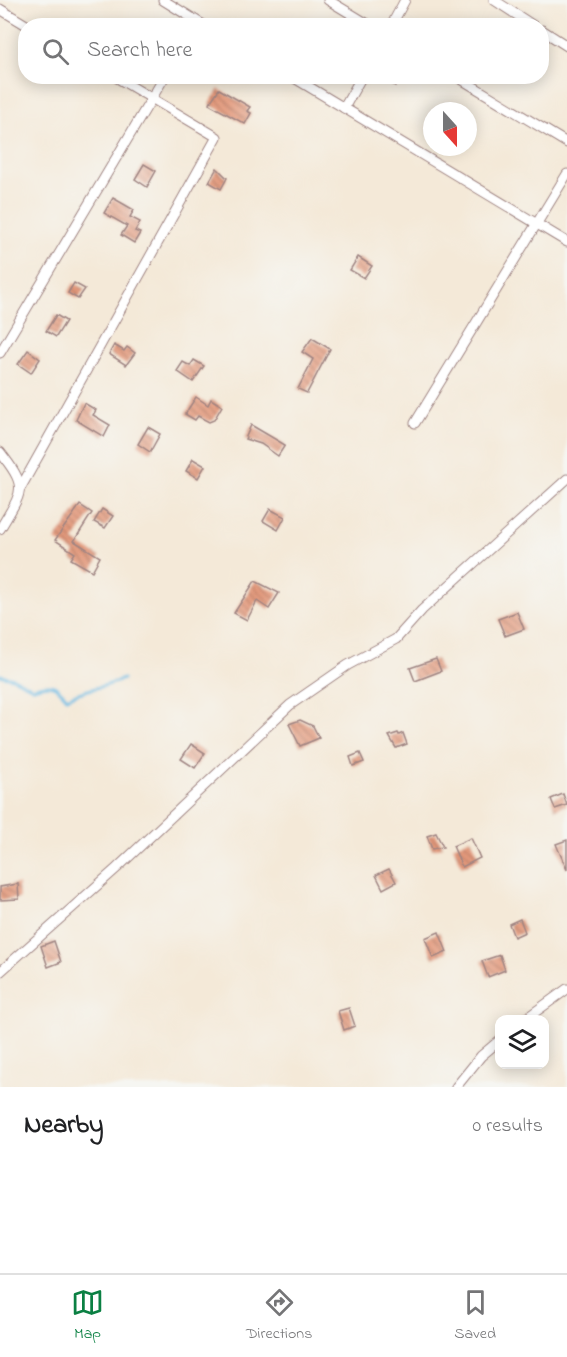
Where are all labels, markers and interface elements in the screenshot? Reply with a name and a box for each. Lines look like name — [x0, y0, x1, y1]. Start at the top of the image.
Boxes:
search box — [18, 18, 549, 84]
icon: search — [39, 35, 72, 68]
text: Search here — [87, 35, 192, 67]
north arrow — [423, 102, 477, 156]
map controls — [495, 1015, 549, 1069]
button: layers — [495, 1015, 549, 1069]
text: Nearby — [24, 1107, 103, 1145]
text: 0 results — [472, 1112, 543, 1141]
tab: Map — [71, 1286, 104, 1346]
tab: Directions — [246, 1286, 312, 1346]
tab: Saved — [454, 1286, 496, 1346]

